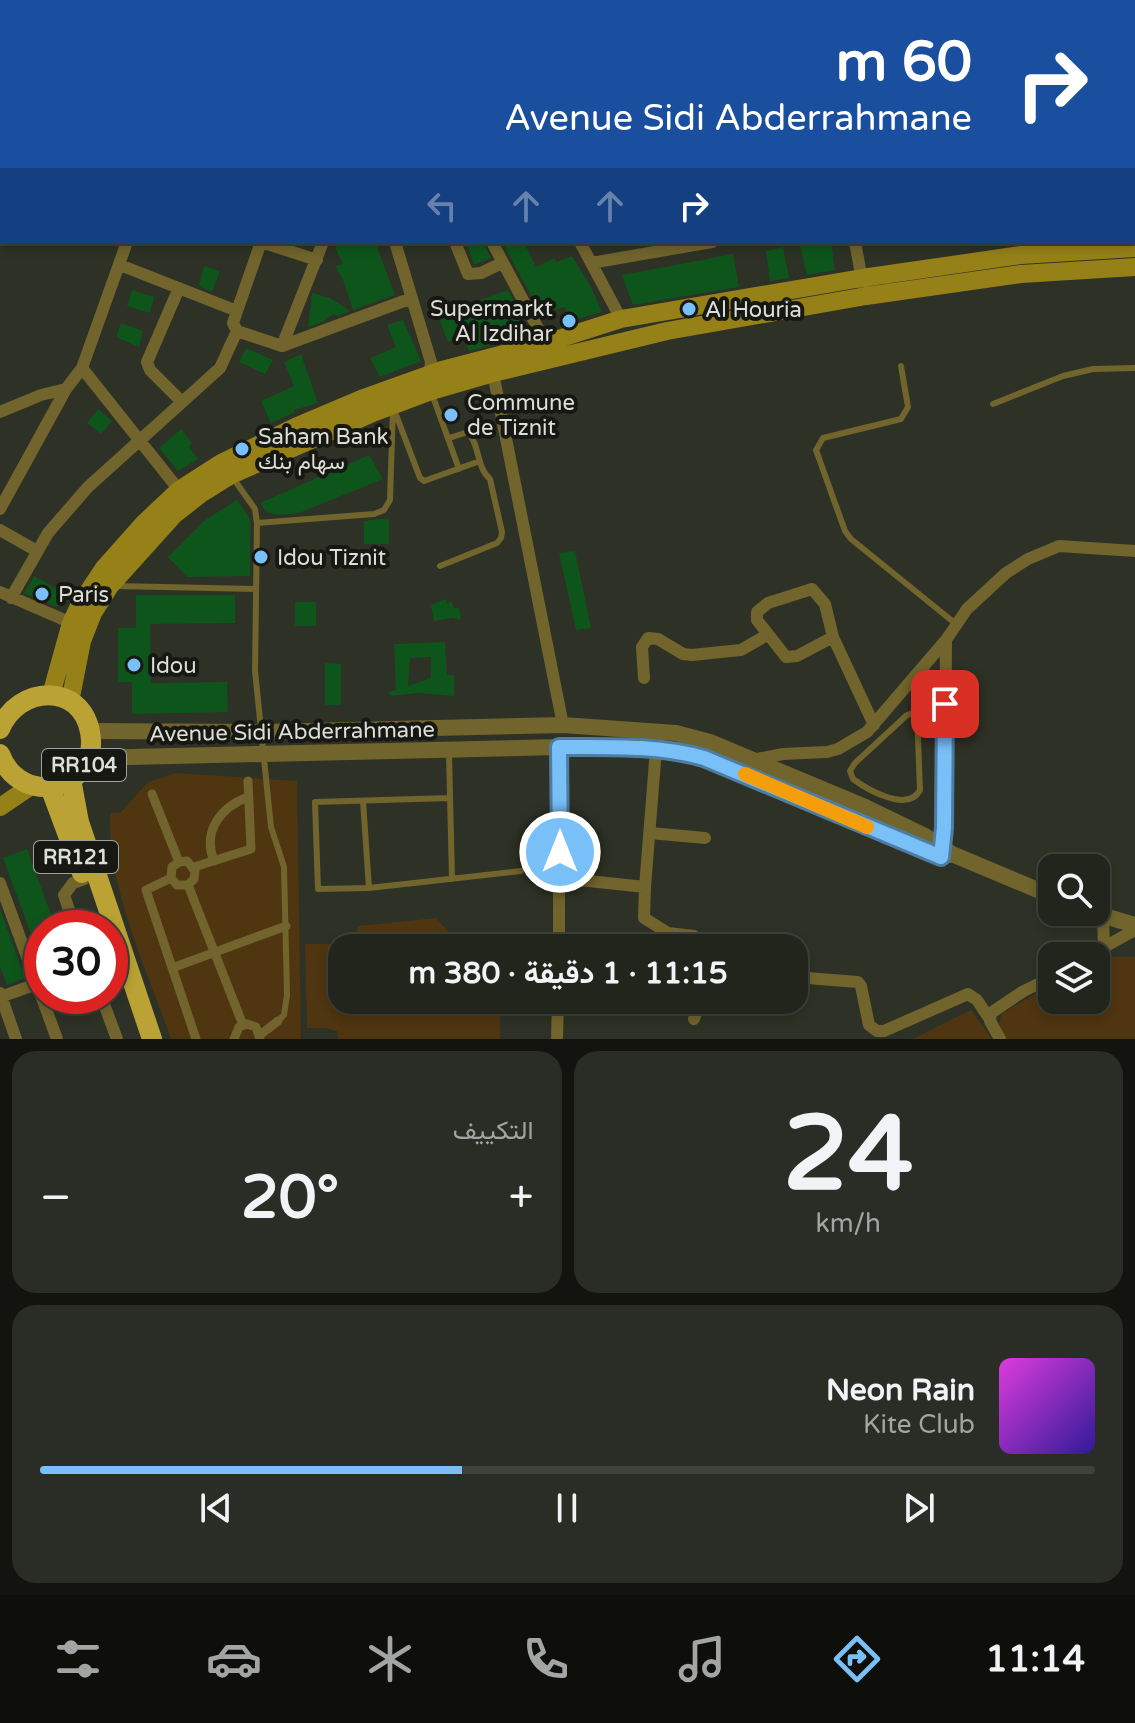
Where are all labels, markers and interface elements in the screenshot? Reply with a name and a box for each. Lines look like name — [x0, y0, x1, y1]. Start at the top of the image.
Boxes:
text: 60 m — [836, 29, 972, 96]
icon: right — [1000, 32, 1104, 136]
text: Avenue Sidi Abderrahmane — [504, 97, 972, 140]
icon: left — [420, 184, 464, 228]
icon: ahead — [504, 184, 548, 228]
icon: ahead — [588, 184, 632, 228]
icon: right — [672, 184, 716, 228]
place label: Supermarkt Al Izdihar — [430, 296, 554, 347]
place label: Al Houria — [705, 297, 802, 323]
marker: Al Houria — [680, 300, 698, 318]
marker: Supermarkt Al Izdihar — [560, 312, 578, 330]
place label: Commune de Tiznit — [467, 390, 575, 441]
marker: Commune de Tiznit — [442, 406, 460, 424]
place label: Saham Bank سهام بنك — [258, 424, 389, 476]
marker: Saham Bank سهام بنك — [233, 440, 251, 458]
place label: Idou Tiznit — [277, 545, 386, 571]
marker: Idou Tiznit — [252, 548, 270, 566]
place label: Paris — [58, 582, 109, 608]
marker: Paris — [33, 585, 51, 603]
place label: Idou — [150, 653, 197, 679]
marker: Idou — [125, 656, 143, 674]
pin — [911, 670, 979, 738]
icon: arrive — [923, 682, 967, 726]
street label: Avenue Sidi Abderrahmane — [149, 717, 435, 747]
road number: RR104 — [42, 749, 126, 781]
position arrow — [518, 810, 602, 894]
road number: RR121 — [34, 841, 118, 873]
map controls — [1038, 854, 1110, 1014]
button: search — [1038, 854, 1110, 926]
speed limit sign: 30 — [24, 910, 128, 1014]
button: layers — [1038, 942, 1110, 1014]
text: 11:15 · 1 دقيقة · 380 m — [408, 955, 728, 992]
text: 24 — [783, 1093, 914, 1218]
text: التكييف — [453, 1115, 534, 1146]
text: 20° — [241, 1162, 339, 1234]
text: − — [40, 1172, 71, 1225]
text: + — [509, 1172, 533, 1225]
text: km/h — [816, 1208, 881, 1239]
text: Neon Rain — [826, 1372, 975, 1409]
text: Kite Club — [863, 1409, 975, 1440]
icon: previous — [194, 1486, 238, 1530]
icon: pause — [545, 1486, 589, 1530]
icon: next — [897, 1486, 941, 1530]
icon: filters — [50, 1631, 106, 1687]
icon: car — [206, 1631, 262, 1687]
icon: climate — [362, 1631, 418, 1687]
icon: phone — [518, 1631, 574, 1687]
icon: music — [674, 1631, 730, 1687]
icon: directions — [829, 1631, 885, 1687]
text: 11:14 — [985, 1638, 1085, 1681]

